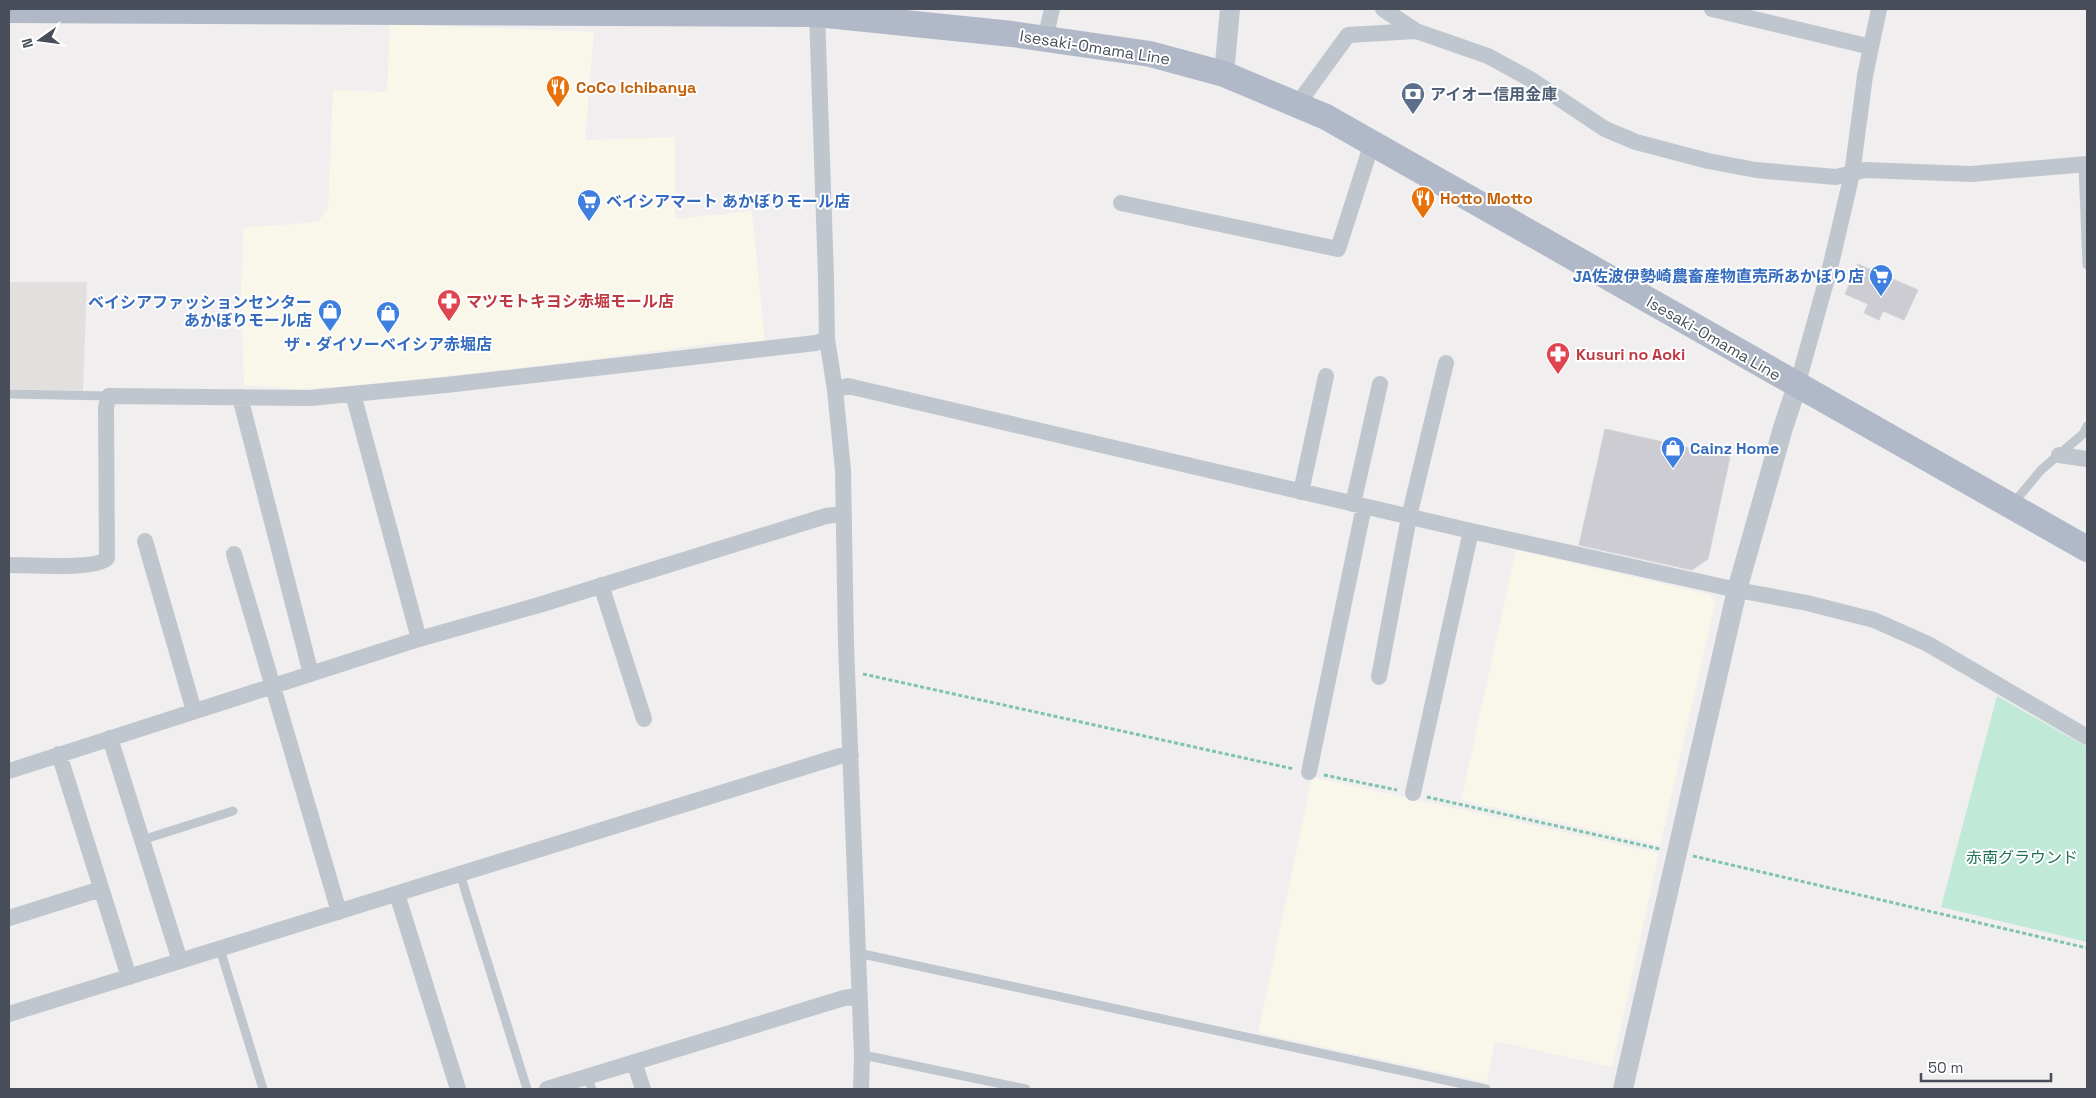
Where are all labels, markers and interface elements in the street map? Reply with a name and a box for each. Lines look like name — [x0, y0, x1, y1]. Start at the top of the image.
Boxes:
north arrow — [15, 15, 65, 65]
street label: Isesaki-Omama Line — [1018, 25, 1172, 70]
text: N — [18, 36, 37, 50]
restaurant icon: CoCo Ichibanya — [545, 74, 571, 108]
place label: CoCo Ichibanya — [576, 77, 696, 98]
bank icon: アイオー信用金庫 — [1400, 81, 1426, 115]
place label: アイオー信用金庫 — [1430, 84, 1557, 105]
restaurant icon: Hotto Motto — [1410, 185, 1436, 219]
supermarket icon: ベイシアマート あかぼりモール店 — [576, 188, 602, 222]
place label: Hotto Motto — [1440, 188, 1533, 209]
place label: ベイシアマート あかぼりモール店 — [606, 191, 850, 212]
supermarket icon: JA佐波伊勢崎農畜産物直売所あかぼり店 — [1868, 263, 1894, 297]
place label: JA佐波伊勢崎農畜産物直売所あかぼり店 — [1573, 266, 1864, 287]
pharmacy icon: マツモトキヨシ赤堀モール店 — [436, 288, 462, 322]
place label: マツモトキヨシ赤堀モール店 — [466, 291, 674, 312]
street label: Isesaki-Omama Line — [1643, 291, 1785, 385]
place label: ベイシアファッションセンター あかぼりモール店 — [88, 292, 312, 331]
shop icon: ベイシアファッションセンター あかぼりモール店 — [317, 298, 343, 332]
shop icon: ザ・ダイソーベイシア赤堀店 — [375, 300, 401, 334]
place label: ザ・ダイソーベイシア赤堀店 — [284, 334, 492, 355]
pharmacy icon: Kusuri no Aoki — [1545, 341, 1571, 375]
place label: Kusuri no Aoki — [1576, 344, 1685, 365]
shop icon: Cainz Home — [1660, 435, 1686, 469]
place label: Cainz Home — [1690, 438, 1779, 459]
park label: 赤南グラウンド — [1966, 847, 2078, 868]
scale bar — [1921, 1050, 2051, 1082]
text: 50 m — [1928, 1058, 1963, 1077]

